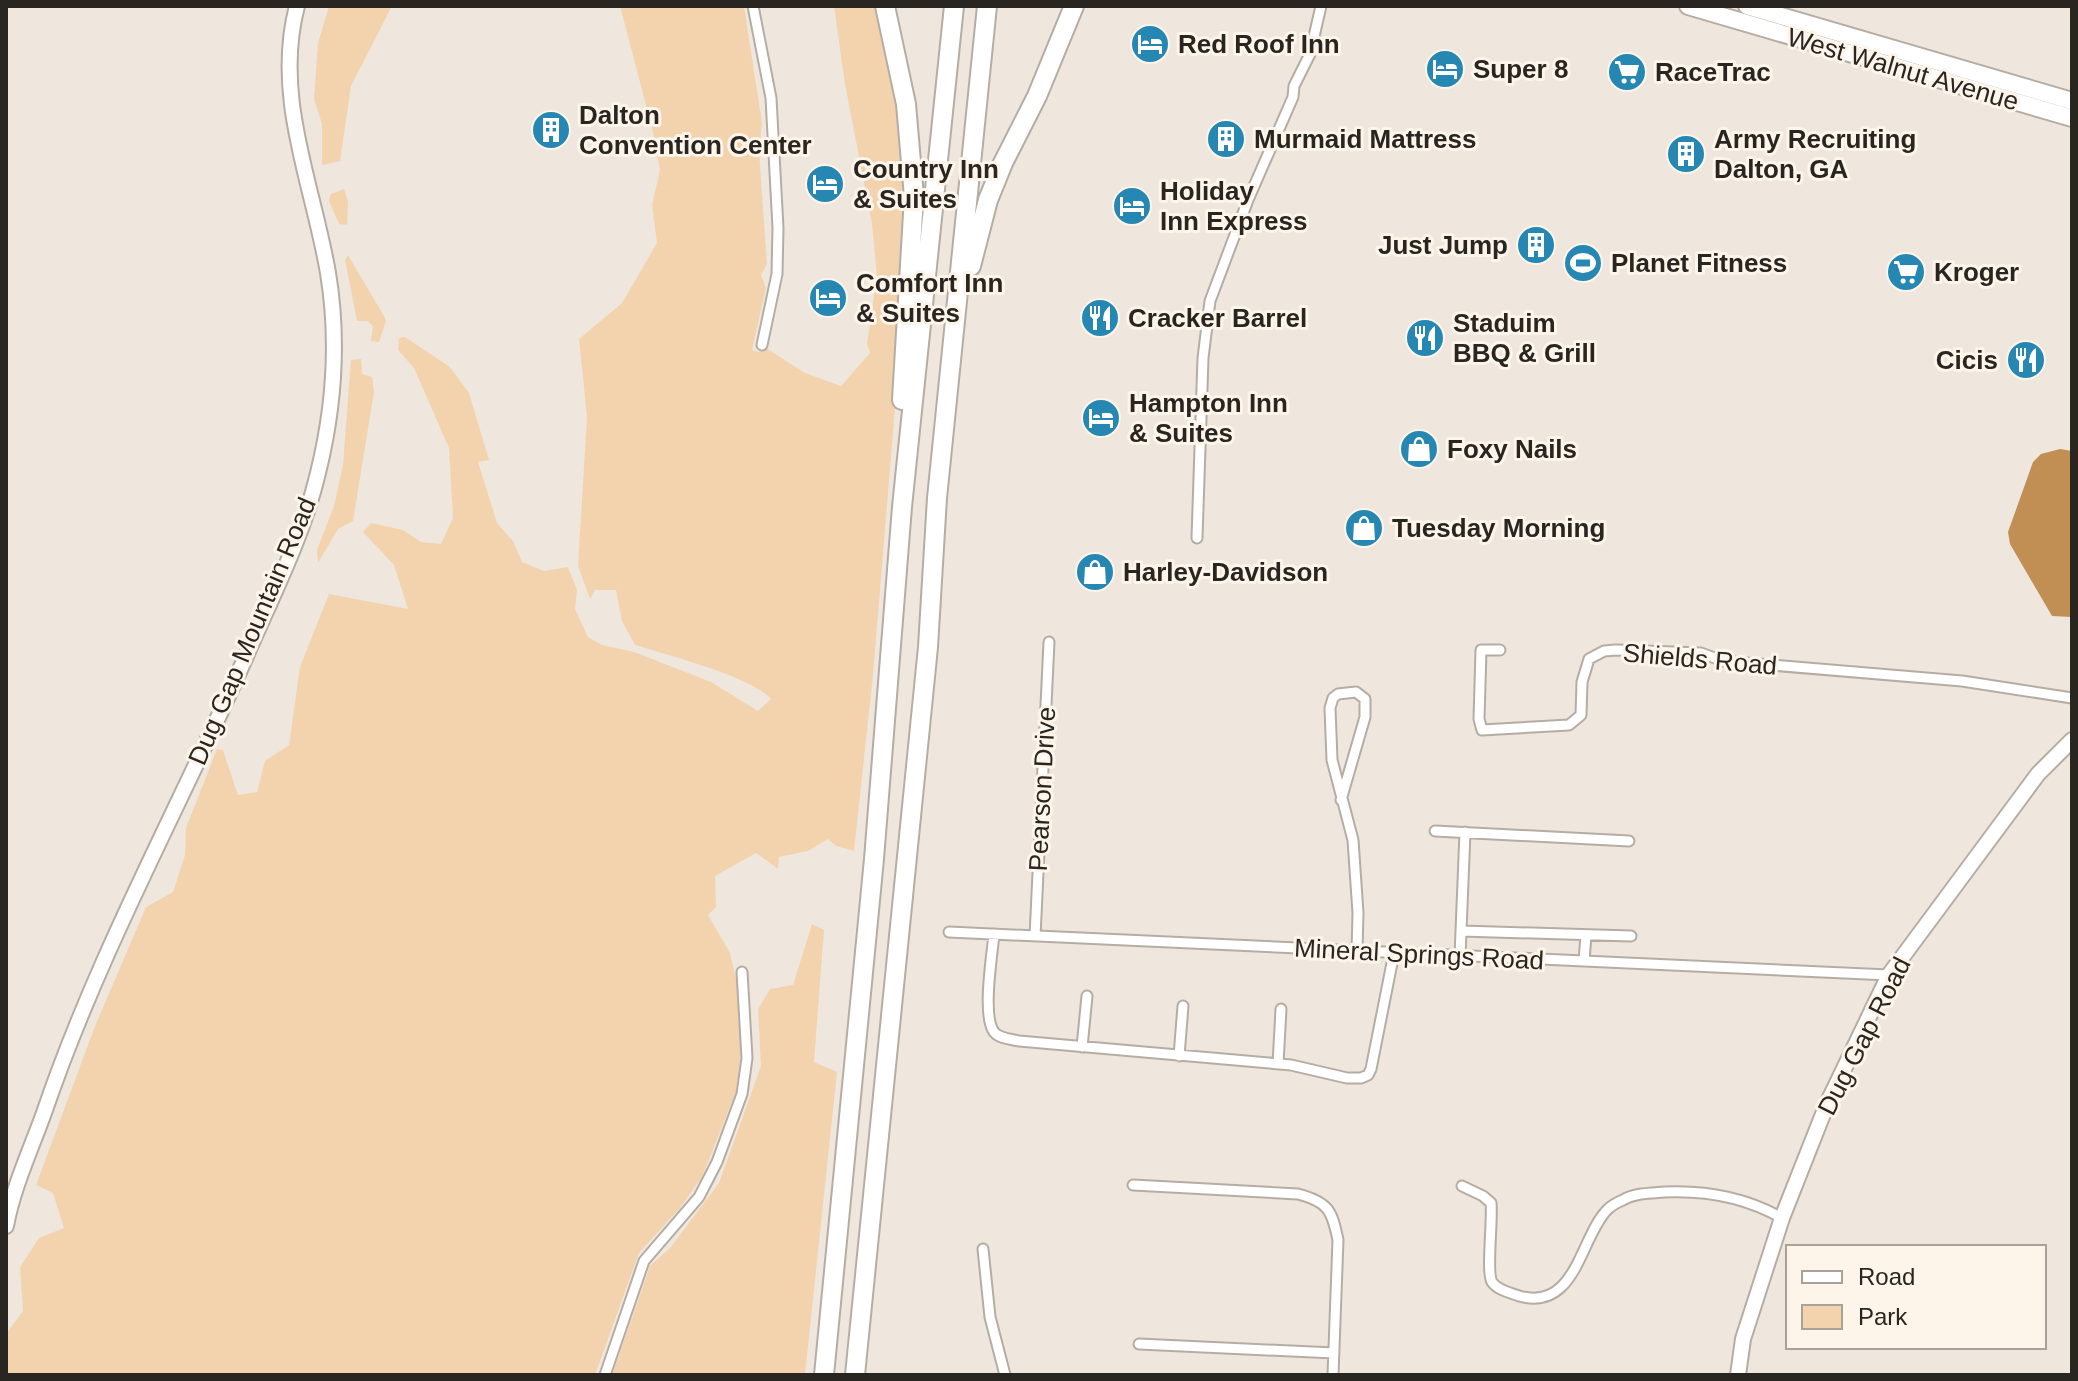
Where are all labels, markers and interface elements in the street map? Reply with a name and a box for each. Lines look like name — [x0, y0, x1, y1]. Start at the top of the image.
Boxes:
street label: West Walnut Avenue — [1784, 22, 2022, 116]
hotel icon: Red Roof Inn — [1129, 23, 1171, 65]
place label: Red Roof Inn — [1178, 29, 1340, 59]
hotel icon: Super 8 — [1424, 48, 1466, 90]
supermarket icon: RaceTrac — [1606, 51, 1648, 93]
place label: Super 8 — [1473, 54, 1568, 84]
place label: RaceTrac — [1655, 57, 1771, 87]
place label: Dalton Convention Center — [579, 100, 812, 160]
building icon: Dalton Convention Center — [530, 109, 572, 151]
building icon: Murmaid Mattress — [1205, 118, 1247, 160]
place label: Murmaid Mattress — [1254, 124, 1477, 154]
place label: Army Recruiting Dalton, GA — [1714, 124, 1916, 184]
building icon: Army Recruiting Dalton, GA — [1665, 133, 1707, 175]
place label: Country Inn & Suites — [853, 154, 999, 214]
hotel icon: Country Inn & Suites — [804, 163, 846, 205]
place label: Holiday Inn Express — [1160, 176, 1307, 236]
hotel icon: Holiday Inn Express — [1111, 185, 1153, 227]
building icon: Just Jump — [1515, 224, 1557, 266]
place label: Just Jump — [1378, 230, 1508, 260]
sports icon: Planet Fitness — [1562, 242, 1604, 284]
place label: Planet Fitness — [1611, 248, 1787, 278]
supermarket icon: Kroger — [1885, 251, 1927, 293]
place label: Kroger — [1934, 257, 2019, 287]
place label: Comfort Inn & Suites — [856, 268, 1003, 328]
hotel icon: Comfort Inn & Suites — [807, 277, 849, 319]
restaurant icon: Cracker Barrel — [1079, 297, 1121, 339]
place label: Cracker Barrel — [1128, 303, 1307, 333]
place label: Staduim BBQ & Grill — [1453, 308, 1596, 368]
restaurant icon: Staduim BBQ & Grill — [1404, 317, 1446, 359]
restaurant icon: Cicis — [2005, 339, 2047, 381]
place label: Cicis — [1936, 345, 1998, 375]
place label: Hampton Inn & Suites — [1129, 388, 1288, 448]
hotel icon: Hampton Inn & Suites — [1080, 397, 1122, 439]
shop icon: Foxy Nails — [1398, 428, 1440, 470]
place label: Foxy Nails — [1447, 434, 1577, 464]
street label: Dug Gap Mountain Road — [182, 493, 322, 769]
shop icon: Tuesday Morning — [1343, 507, 1385, 549]
place label: Tuesday Morning — [1392, 513, 1605, 543]
shop icon: Harley-Davidson — [1074, 551, 1116, 593]
place label: Harley-Davidson — [1123, 557, 1328, 587]
street label: Shields Road — [1622, 637, 1778, 681]
street label: Pearson Drive — [1023, 706, 1061, 872]
street label: Mineral Springs Road — [1293, 932, 1545, 976]
street label: Dug Gap Road — [1811, 952, 1917, 1120]
legend — [1786, 1245, 2046, 1349]
text: Road — [1858, 1263, 1915, 1290]
text: Park — [1858, 1303, 1908, 1330]

